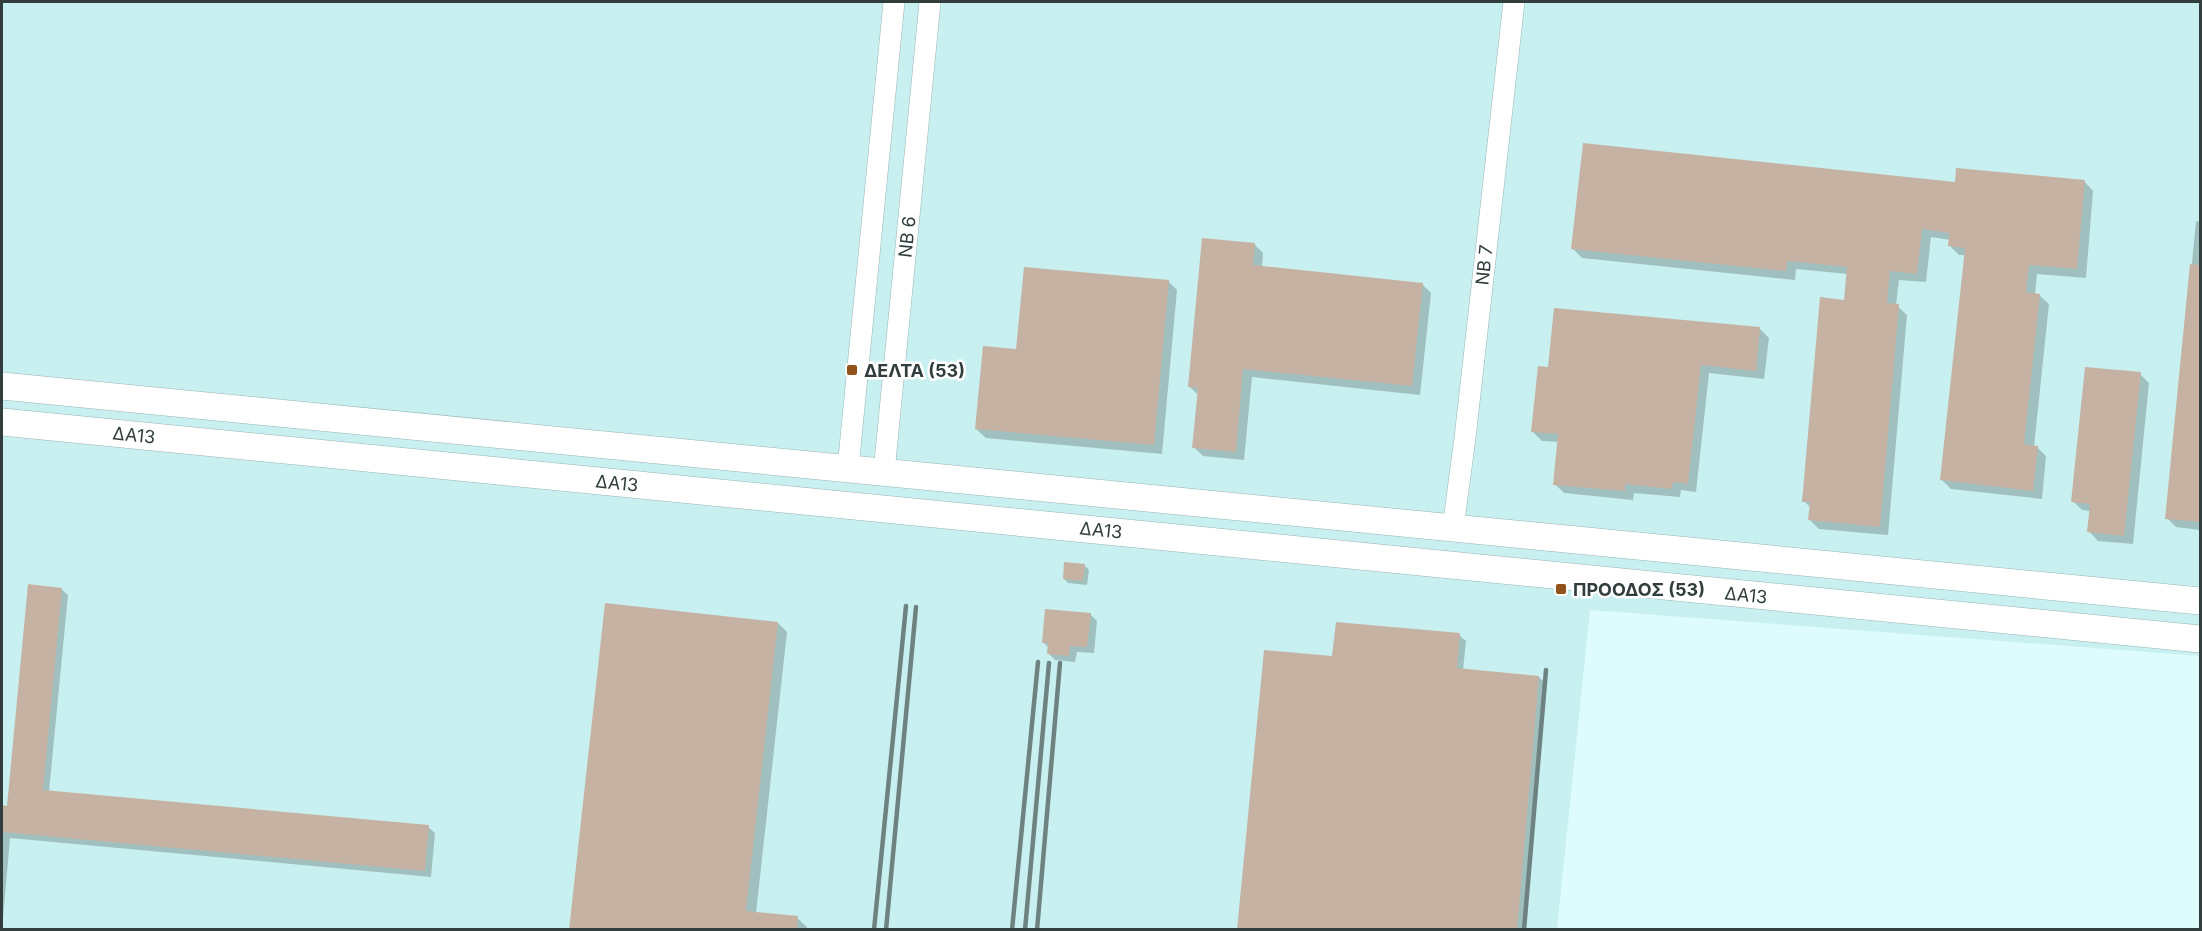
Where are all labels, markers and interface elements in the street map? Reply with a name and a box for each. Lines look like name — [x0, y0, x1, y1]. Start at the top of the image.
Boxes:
street label: ΝΒ 6 — [894, 215, 920, 259]
street label: ΝΒ 7 — [1471, 244, 1497, 286]
place label: ΔΕΛΤΑ (53) — [864, 360, 965, 381]
marker: ΔΕΛΤΑ (53) — [845, 363, 859, 377]
street label: ΔΑ13 — [112, 422, 156, 448]
street label: ΔΑ13 — [595, 470, 639, 496]
street label: ΔΑ13 — [1079, 517, 1123, 543]
place label: ΠΡΟΟΔΟΣ (53) — [1573, 579, 1705, 600]
marker: ΠΡΟΟΔΟΣ (53) — [1554, 582, 1568, 596]
street label: ΔΑ13 — [1724, 582, 1768, 608]

